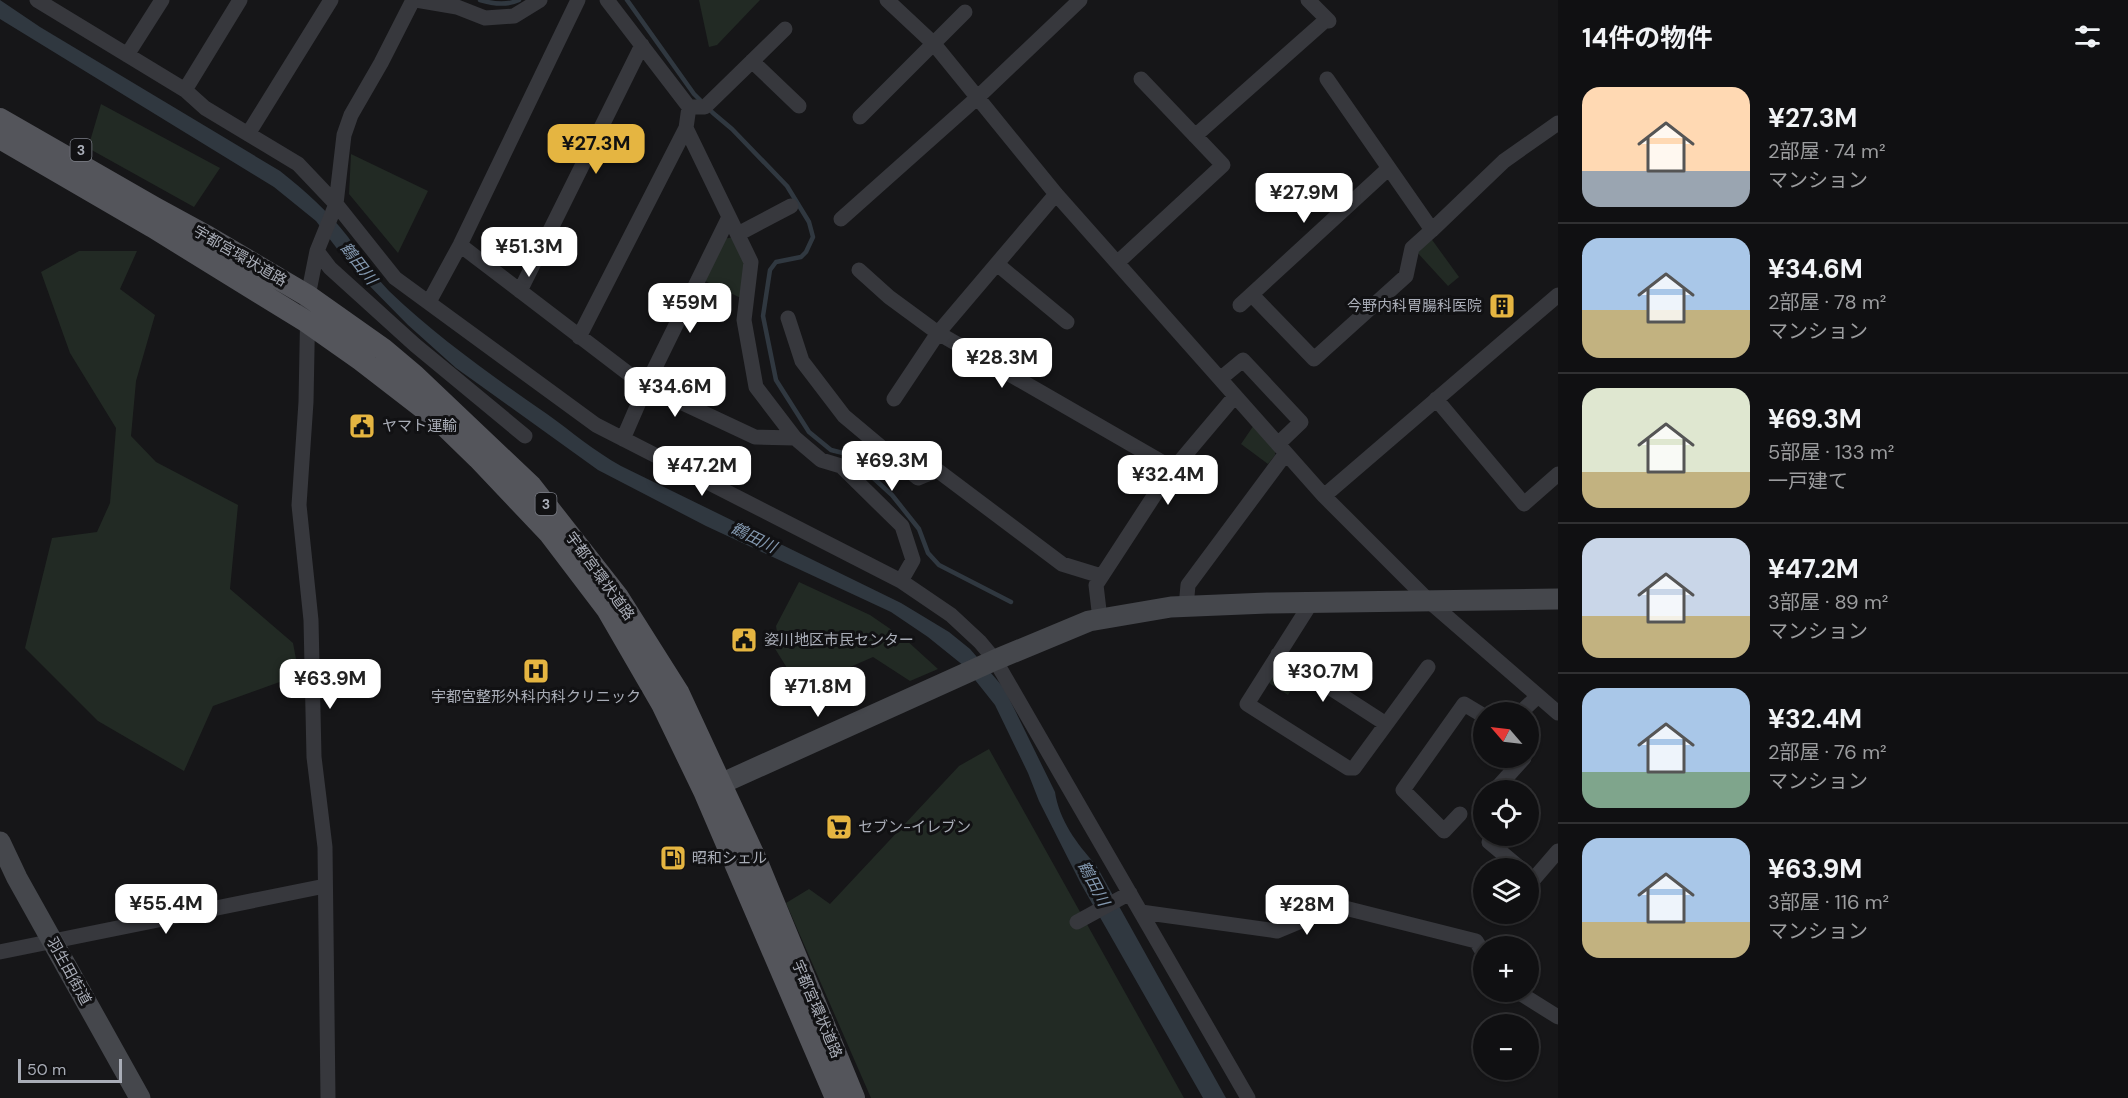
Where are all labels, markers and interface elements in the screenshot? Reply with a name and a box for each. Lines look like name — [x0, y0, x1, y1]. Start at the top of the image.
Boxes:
icon: filters — [2071, 20, 2104, 53]
text: 14件の物件 — [1582, 21, 1712, 55]
text: ¥27.3M — [1768, 101, 1857, 135]
icon: home — [1630, 111, 1702, 183]
pin: ¥27.3M — [547, 124, 645, 175]
text: ¥27.3M — [562, 130, 630, 156]
text: 2部屋 · 74 m² — [1768, 138, 1886, 164]
road number: 3 — [70, 139, 92, 161]
text: マンション — [1768, 167, 1868, 193]
pin: ¥27.9M — [1255, 173, 1353, 224]
text: ¥27.9M — [1270, 179, 1338, 205]
street label: 宇都宮環状道路 — [190, 221, 290, 291]
pin: ¥51.3M — [480, 227, 578, 278]
text: ¥51.3M — [495, 233, 563, 259]
water label: 鶴田川 — [336, 238, 383, 290]
text: ¥34.6M — [1768, 252, 1863, 286]
icon: home — [1630, 262, 1702, 334]
pin: ¥59M — [654, 283, 726, 334]
text: ¥59M — [662, 289, 718, 315]
text: 2部屋 · 78 m² — [1768, 289, 1886, 315]
building icon: 今野内科胃腸科医院 — [1487, 291, 1517, 321]
place label: 今野内科胃腸科医院 — [1347, 296, 1482, 316]
text: マンション — [1768, 318, 1868, 344]
pin: ¥28.3M — [953, 338, 1051, 389]
text: ¥28.3M — [966, 344, 1038, 370]
pin: ¥34.6M — [626, 367, 724, 418]
text: ¥34.6M — [639, 373, 711, 399]
text: ¥69.3M — [1768, 402, 1862, 436]
public building icon: ヤマト運輸 — [347, 411, 377, 441]
icon: home — [1630, 412, 1702, 484]
place label: ヤマト運輸 — [382, 416, 457, 436]
text: 5部屋 · 133 m² — [1768, 439, 1894, 465]
pin: ¥69.3M — [843, 441, 941, 492]
pin: ¥47.2M — [653, 446, 751, 497]
text: ¥69.3M — [856, 447, 928, 473]
text: ¥47.2M — [667, 452, 737, 478]
pin: ¥32.4M — [1119, 455, 1217, 506]
text: ¥32.4M — [1132, 461, 1204, 487]
text: 一戸建て — [1768, 468, 1848, 494]
road number: 3 — [536, 493, 556, 515]
water label: 鶴田川 — [728, 517, 782, 558]
street label: 宇都宮環状道路 — [561, 528, 639, 624]
text: ¥47.2M — [1768, 552, 1859, 586]
icon: home — [1630, 562, 1702, 634]
text: 3部屋 · 89 m² — [1768, 589, 1888, 615]
text: マンション — [1768, 618, 1868, 644]
public building icon: 姿川地区市民センター — [729, 625, 759, 655]
place label: 姿川地区市民センター — [764, 630, 914, 650]
pin: ¥30.7M — [1274, 652, 1372, 703]
hospital icon: 宇都宮整形外科内科クリニック — [521, 656, 551, 686]
text: ¥30.7M — [1287, 658, 1359, 684]
pin: ¥63.9M — [281, 659, 379, 710]
text: ¥63.9M — [294, 665, 366, 691]
pin: ¥71.8M — [769, 667, 867, 718]
text: ¥71.8M — [784, 673, 852, 699]
place label: 宇都宮整形外科内科クリニック — [431, 687, 641, 707]
north arrow — [1473, 702, 1539, 768]
map controls — [1473, 702, 1539, 1080]
text: ¥32.4M — [1768, 702, 1862, 736]
icon: home — [1630, 712, 1702, 784]
text: 2部屋 · 76 m² — [1768, 739, 1887, 765]
text: マンション — [1768, 768, 1868, 794]
button: locate — [1473, 780, 1539, 846]
supermarket icon: セブン-イレブン — [824, 812, 854, 842]
place label: セブン-イレブン — [858, 817, 971, 837]
fuel station icon: 昭和シェル — [658, 843, 688, 873]
place label: 昭和シェル — [692, 848, 767, 868]
text: ¥63.9M — [1768, 852, 1862, 886]
water label: 鶴田川 — [1073, 857, 1115, 911]
button: layers — [1473, 858, 1539, 924]
icon: home — [1630, 862, 1702, 934]
pin: ¥55.4M — [117, 884, 215, 935]
pin: ¥28M — [1271, 885, 1343, 936]
text: 3部屋 · 116 m² — [1768, 889, 1889, 915]
text: ¥55.4M — [129, 890, 203, 916]
text: ¥28M — [1280, 891, 1334, 917]
text: マンション — [1768, 918, 1868, 944]
street label: 羽生田街道 — [42, 933, 96, 1009]
button: + — [1473, 936, 1539, 1002]
street label: 宇都宮環状道路 — [787, 957, 847, 1061]
button: − — [1473, 1014, 1539, 1080]
scale bar — [18, 1056, 122, 1084]
text: 50 m — [27, 1059, 66, 1080]

